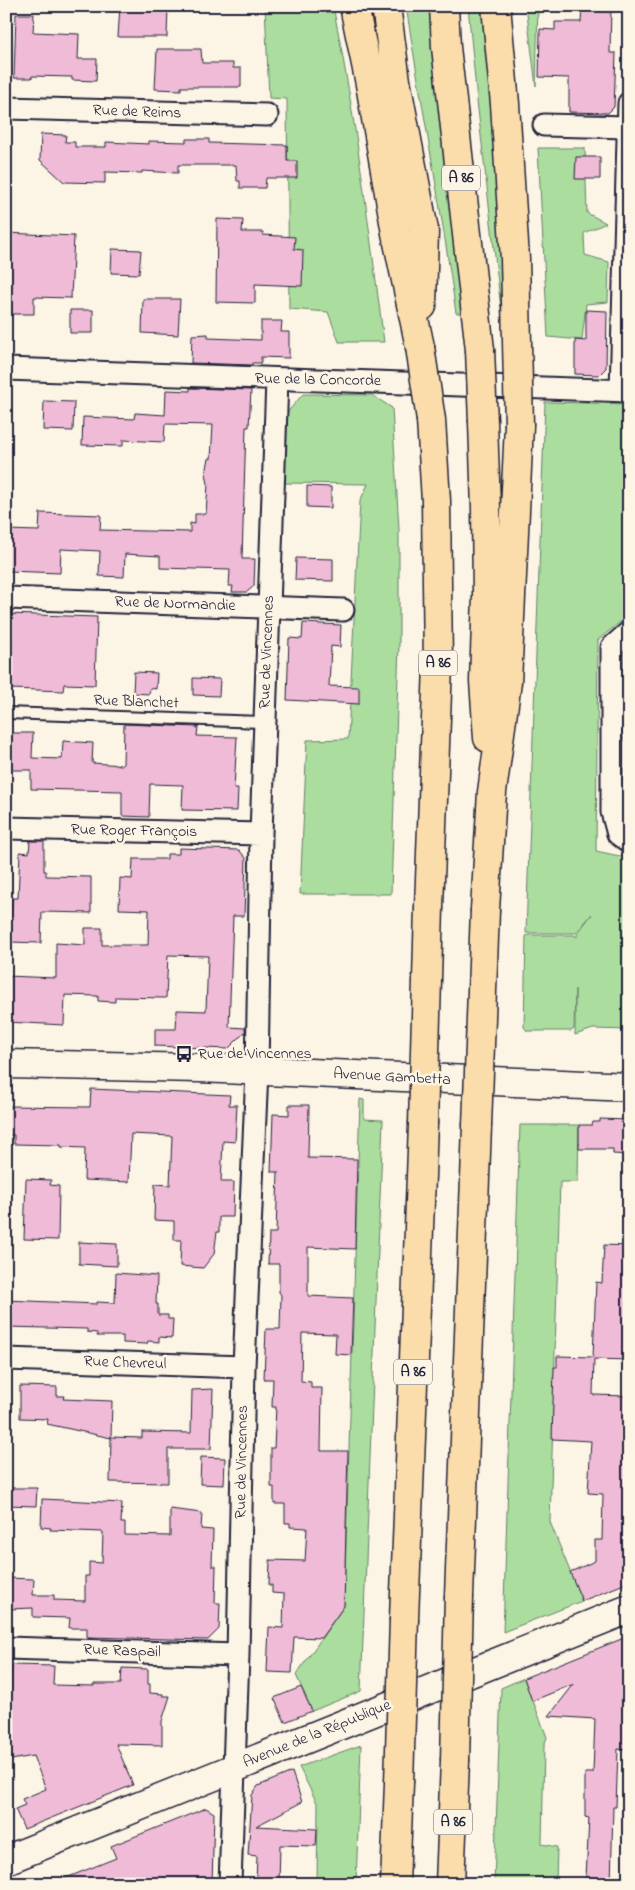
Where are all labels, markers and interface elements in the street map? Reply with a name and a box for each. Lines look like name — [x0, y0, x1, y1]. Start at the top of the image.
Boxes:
street label: Rue de Reims — [92, 98, 182, 126]
road number: A 86 — [442, 166, 480, 190]
street label: Rue de la Concorde — [255, 367, 382, 393]
street label: Rue de Normandie — [114, 590, 237, 618]
street label: Rue de Vincennes — [253, 595, 281, 709]
road number: A 86 — [419, 650, 457, 676]
street label: Rue Blanchet — [93, 689, 180, 716]
street label: Rue Roger François — [70, 818, 198, 844]
place label: Rue de Vincennes — [198, 1042, 312, 1066]
bus stop icon: Rue de Vincennes — [174, 1044, 194, 1064]
street label: Avenue Gambetta — [332, 1062, 452, 1092]
street label: Rue Chevreul — [83, 1350, 167, 1376]
road number: A 86 — [394, 1360, 432, 1384]
street label: Rue de Vincennes — [229, 1405, 255, 1519]
street label: Rue Raspail — [83, 1638, 162, 1664]
street label: Avenue de la République — [239, 1693, 395, 1775]
road number: A 86 — [434, 1810, 472, 1834]

